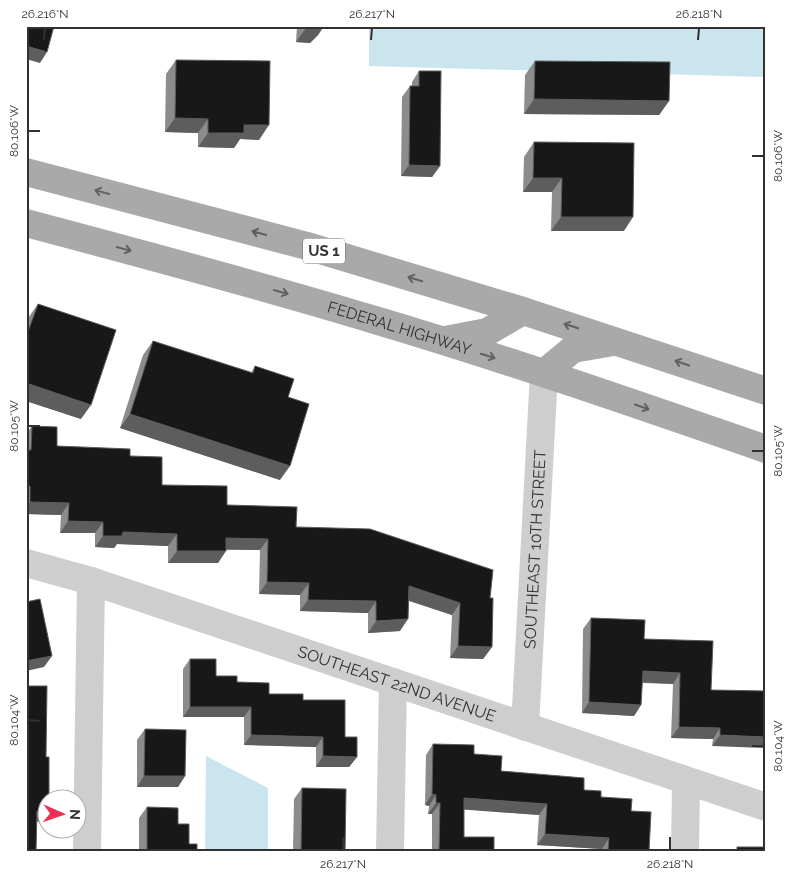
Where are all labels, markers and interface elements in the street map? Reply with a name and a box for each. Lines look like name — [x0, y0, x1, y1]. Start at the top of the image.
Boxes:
text: 26.216°N — [22, 7, 68, 21]
text: 26.217°N — [349, 7, 395, 21]
text: 26.218°N — [676, 7, 722, 21]
text: 80.106°W — [7, 104, 21, 157]
text: 80.106°W — [771, 129, 785, 182]
one-way arrow — [95, 187, 111, 196]
one-way arrow — [252, 228, 268, 238]
road number: US 1 — [303, 238, 345, 264]
one-way arrow — [116, 245, 132, 254]
one-way arrow — [408, 273, 424, 283]
one-way arrow — [272, 288, 288, 298]
street label: FEDERAL HIGHWAY — [325, 297, 474, 359]
one-way arrow — [563, 321, 579, 331]
one-way arrow — [480, 351, 496, 361]
one-way arrow — [675, 358, 690, 367]
text: 80.105°W — [7, 400, 21, 452]
one-way arrow — [634, 402, 650, 412]
text: 80.105°W — [771, 425, 785, 477]
street label: SOUTHEAST 10TH STREET — [520, 449, 549, 649]
street label: SOUTHEAST 22ND AVENUE — [295, 641, 499, 725]
text: 80.104°W — [7, 694, 21, 746]
text: 80.104°W — [771, 720, 785, 772]
north arrow — [38, 790, 88, 840]
text: N — [67, 809, 83, 820]
text: 26.217°N — [320, 857, 366, 871]
text: 26.218°N — [647, 857, 693, 871]

